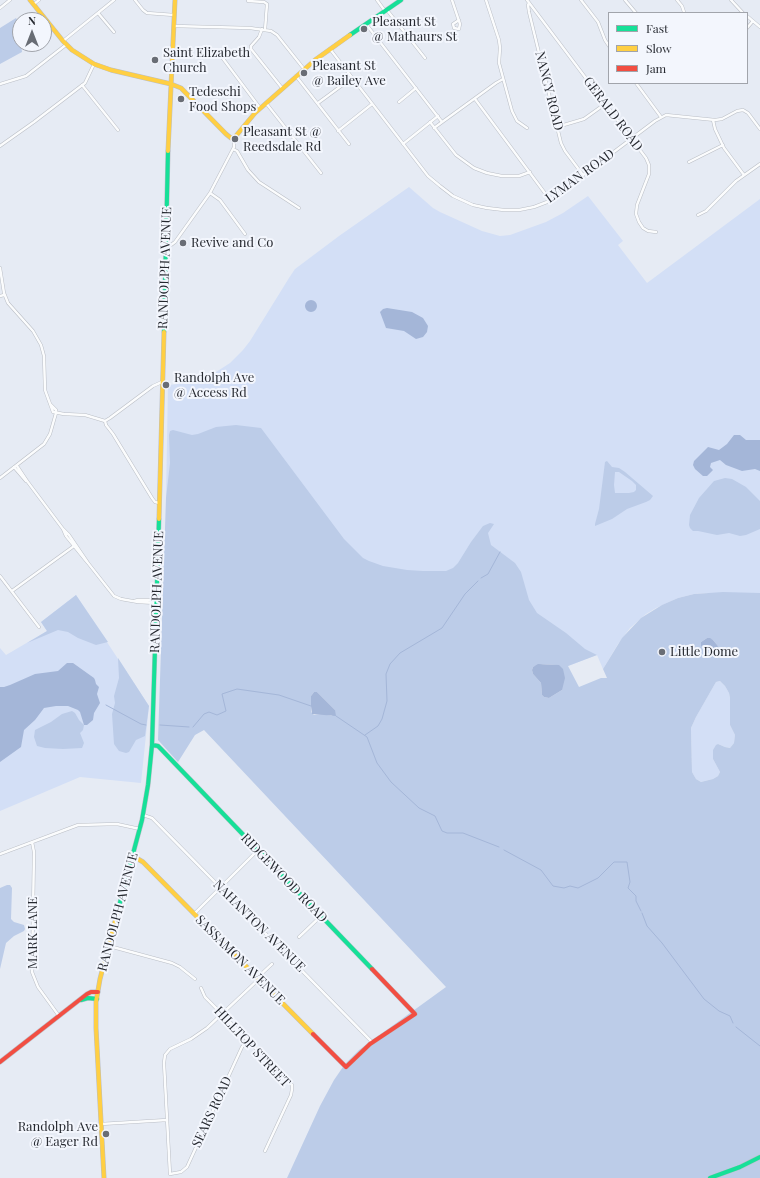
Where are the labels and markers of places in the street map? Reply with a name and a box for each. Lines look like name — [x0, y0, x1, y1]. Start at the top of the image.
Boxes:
place label: Pleasant St @ Mathaurs St — [372, 14, 457, 45]
marker: Pleasant St @ Mathaurs St — [359, 24, 369, 34]
place label: Saint Elizabeth Church — [163, 45, 250, 76]
marker: Saint Elizabeth Church — [150, 55, 160, 65]
place label: Pleasant St @ Bailey Ave — [312, 58, 386, 89]
marker: Pleasant St @ Bailey Ave — [299, 68, 309, 78]
place label: Tedeschi Food Shops — [189, 84, 256, 115]
marker: Tedeschi Food Shops — [176, 94, 186, 104]
place label: Pleasant St @ Reedsdale Rd — [243, 124, 321, 155]
marker: Pleasant St @ Reedsdale Rd — [230, 134, 240, 144]
place label: Revive and Co — [191, 235, 273, 251]
marker: Revive and Co — [178, 238, 188, 248]
place label: Randolph Ave @ Access Rd — [174, 370, 254, 401]
marker: Randolph Ave @ Access Rd — [161, 380, 171, 390]
place label: Little Dome — [670, 644, 738, 660]
marker: Little Dome — [657, 647, 667, 657]
place label: Randolph Ave @ Eager Rd — [18, 1119, 98, 1150]
marker: Randolph Ave @ Eager Rd — [101, 1129, 111, 1139]

